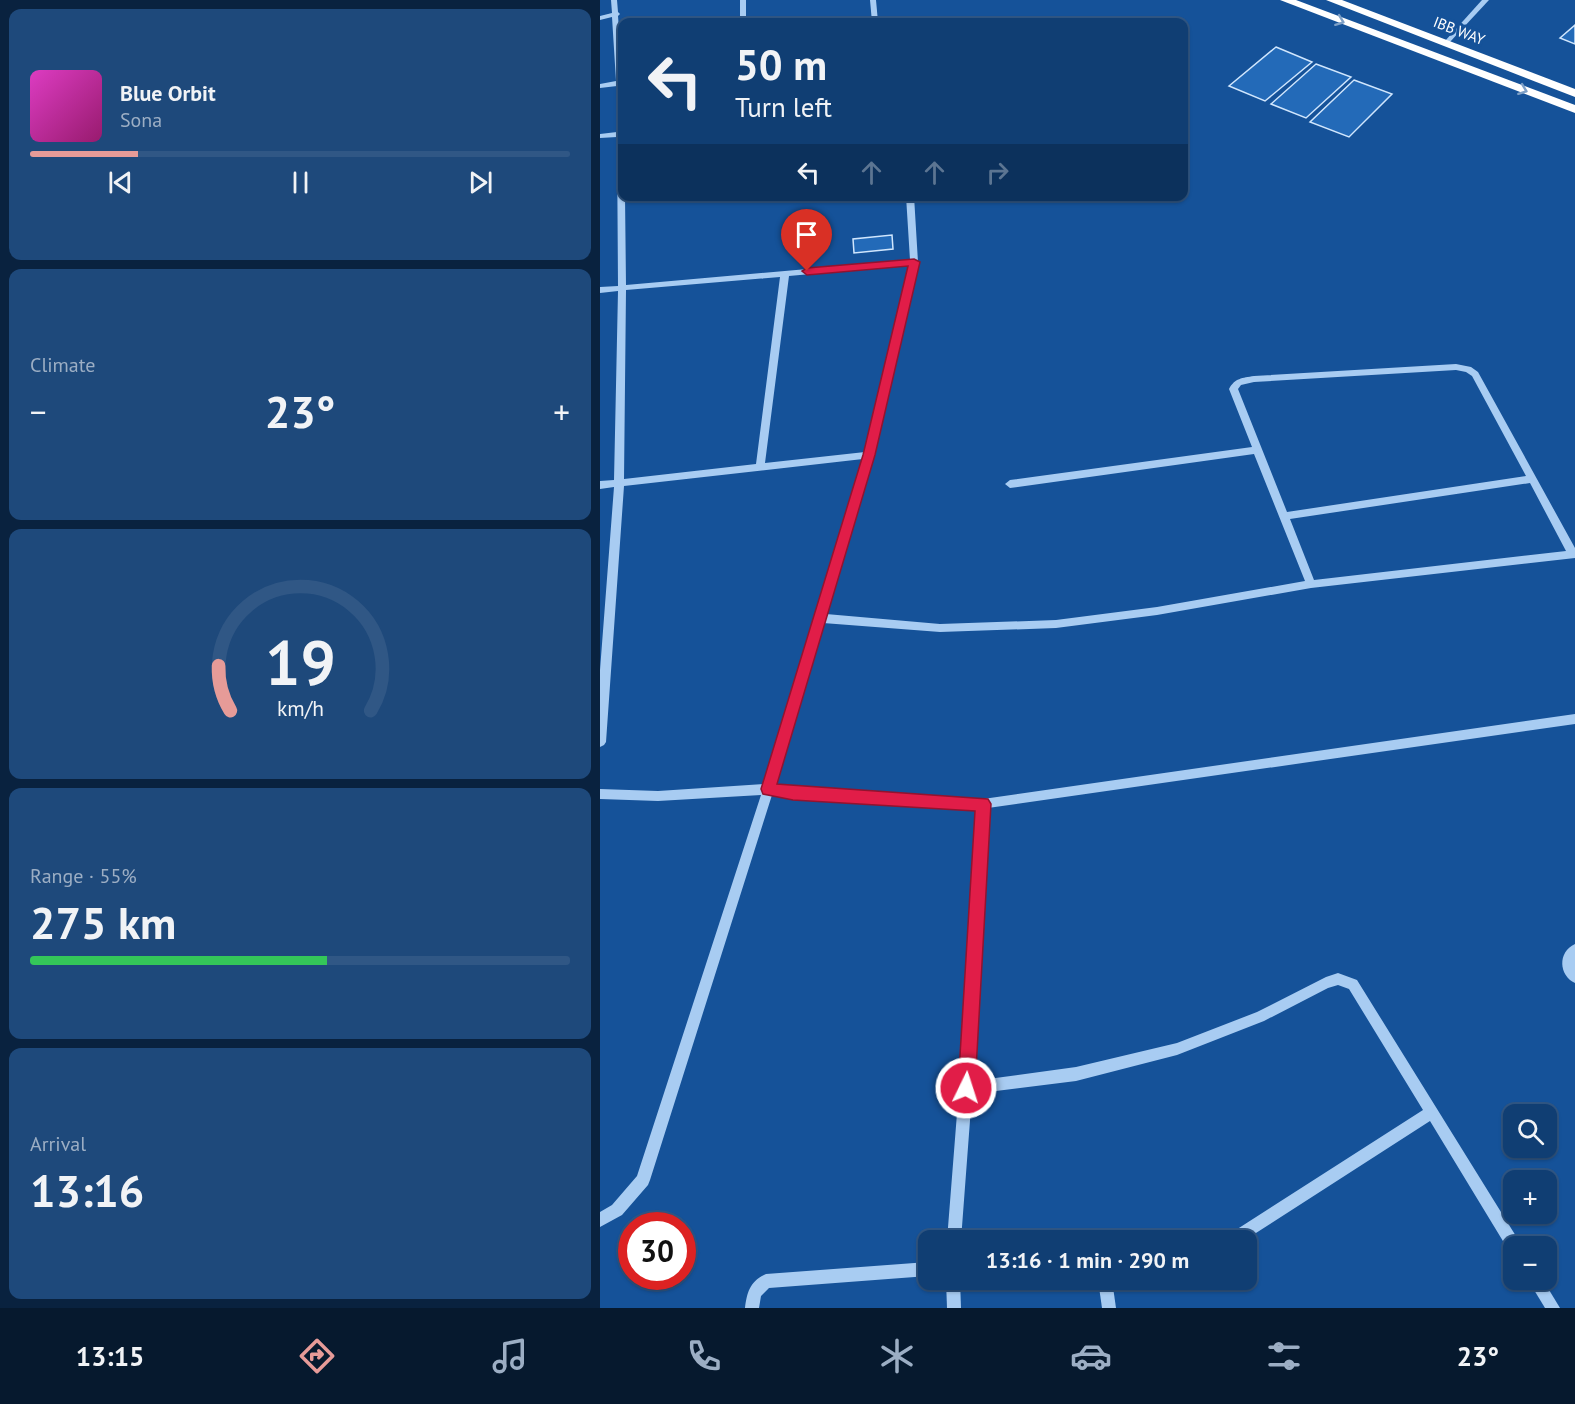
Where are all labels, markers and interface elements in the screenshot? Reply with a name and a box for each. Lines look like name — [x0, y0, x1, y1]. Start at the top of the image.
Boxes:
street label: IBB WAY — [1431, 12, 1488, 49]
one-way arrow — [1335, 13, 1345, 26]
text: 50 m — [735, 37, 827, 92]
icon: left — [636, 42, 714, 120]
text: Blue Orbit — [120, 79, 216, 107]
one-way arrow — [1517, 82, 1528, 95]
text: Turn left — [735, 90, 832, 124]
text: Sona — [120, 107, 162, 133]
icon: left — [792, 156, 825, 189]
icon: ahead — [855, 156, 888, 189]
icon: ahead — [918, 156, 951, 189]
icon: right — [981, 156, 1014, 189]
icon: previous — [104, 166, 137, 199]
icon: pause — [284, 166, 317, 199]
icon: next — [464, 166, 497, 199]
pin — [781, 209, 832, 271]
icon: arrive — [790, 218, 823, 251]
text: Climate — [30, 352, 96, 378]
text: 23° — [265, 382, 335, 440]
text: − — [30, 390, 47, 433]
text: + — [553, 390, 570, 433]
text: 19 — [265, 621, 335, 702]
text: km/h — [276, 694, 323, 722]
text: Range · 55% — [30, 863, 137, 889]
text: 275 km — [30, 893, 176, 951]
position arrow — [934, 1056, 998, 1120]
map controls — [1503, 1104, 1557, 1290]
button: search — [1503, 1104, 1557, 1158]
text: Arrival — [30, 1131, 86, 1157]
text: 13:16 — [30, 1161, 144, 1219]
button: + — [1503, 1170, 1557, 1224]
speed limit sign: 30 — [618, 1212, 696, 1290]
button: − — [1503, 1236, 1557, 1290]
text: 13:16 · 1 min · 290 m — [986, 1246, 1189, 1274]
icon: directions — [296, 1335, 338, 1377]
icon: music — [489, 1335, 531, 1377]
icon: phone — [683, 1335, 725, 1377]
icon: climate — [876, 1335, 918, 1377]
icon: car — [1070, 1335, 1112, 1377]
icon: filters — [1263, 1335, 1305, 1377]
text: 13:15 — [76, 1339, 144, 1373]
text: 23° — [1457, 1339, 1499, 1373]

